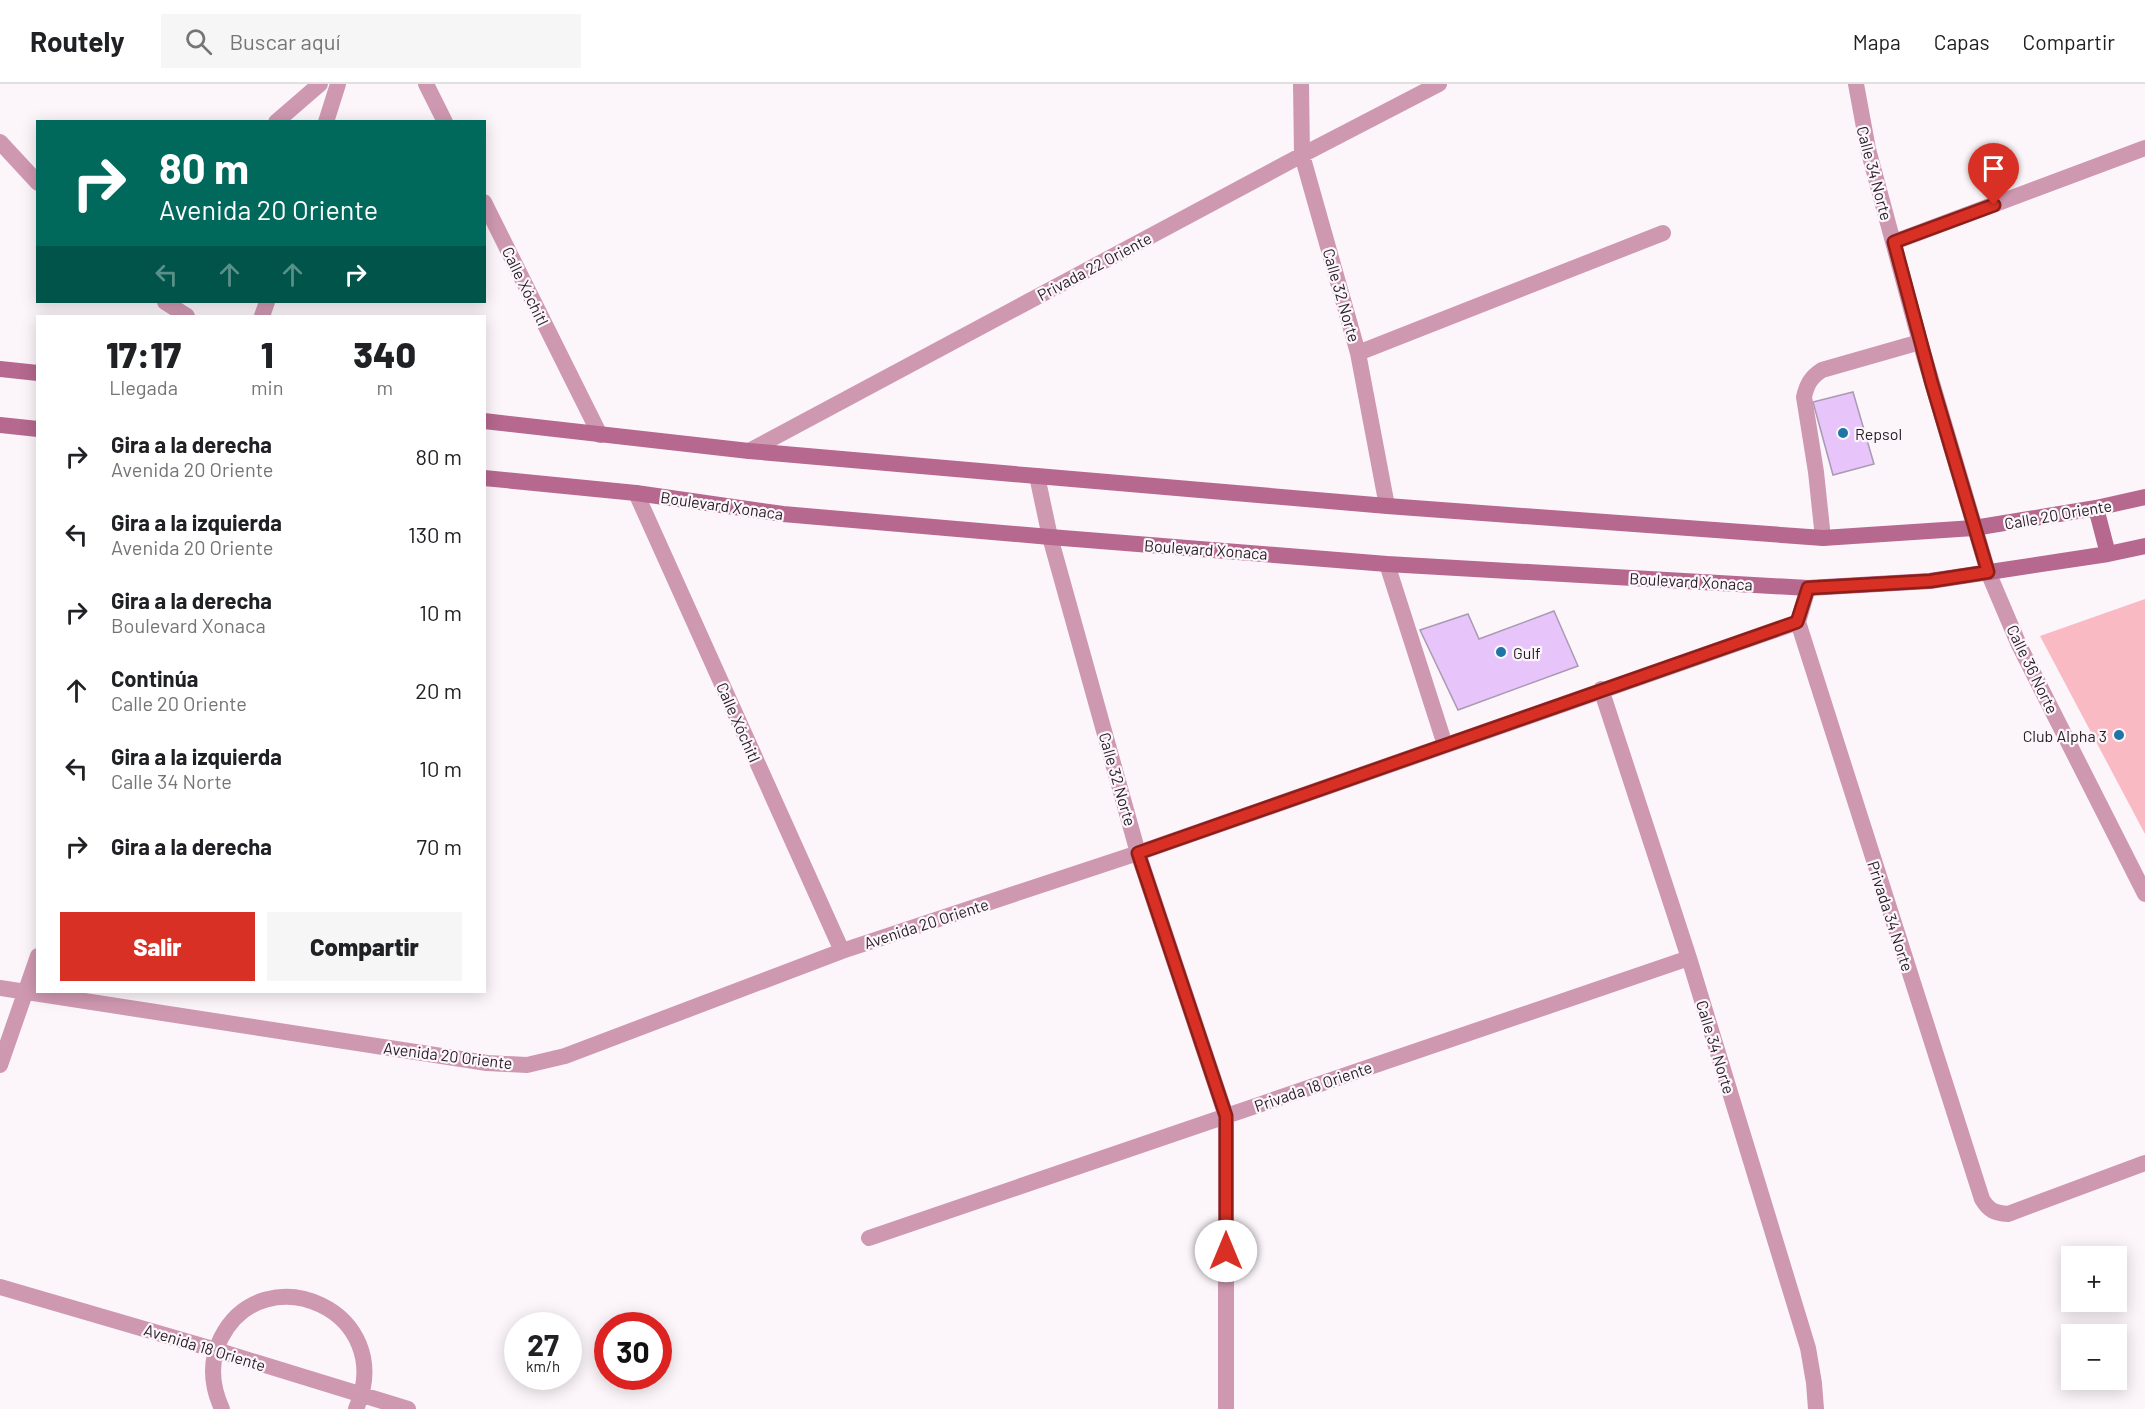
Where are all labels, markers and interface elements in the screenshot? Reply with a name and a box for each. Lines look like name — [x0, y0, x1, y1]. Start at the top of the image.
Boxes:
search box — [161, 14, 581, 68]
text: Routely — [30, 24, 125, 58]
icon: search — [182, 25, 215, 58]
text: Buscar aquí — [230, 28, 340, 54]
text: Mapa — [1853, 29, 1901, 54]
text: Capas — [1934, 29, 1990, 54]
text: Compartir — [2023, 29, 2115, 54]
street label: Calle 34 Norte — [1853, 124, 1897, 222]
text: 80 m — [159, 142, 249, 192]
pin — [1968, 143, 2019, 205]
icon: right — [60, 144, 138, 222]
icon: arrive — [1977, 152, 2010, 185]
text: Avenida 20 Oriente — [159, 193, 378, 225]
street label: Privada 22 Oriente — [1034, 228, 1154, 304]
street label: Calle Xóchitl — [499, 244, 553, 328]
street label: Calle 32 Norte — [1320, 246, 1364, 344]
icon: left — [150, 258, 183, 291]
icon: ahead — [213, 258, 246, 291]
icon: ahead — [276, 258, 309, 291]
icon: right — [339, 258, 372, 291]
text: 17:17 — [106, 332, 181, 375]
text: 1 — [261, 332, 274, 375]
text: 340 — [353, 332, 416, 375]
text: Llegada — [109, 375, 178, 399]
text: min — [251, 375, 283, 399]
text: m — [376, 375, 393, 399]
place label: Repsol — [1855, 424, 1902, 443]
marker: Repsol — [1836, 426, 1850, 440]
text: Gira a la derecha — [111, 431, 272, 457]
icon: right — [60, 440, 93, 473]
text: 80 m — [416, 443, 462, 469]
text: Avenida 20 Oriente — [111, 457, 273, 481]
street label: Boulevard Xonaca — [659, 487, 785, 523]
street label: Calle 20 Oriente — [2003, 495, 2113, 533]
text: Gira a la izquierda — [111, 509, 282, 535]
icon: left — [60, 518, 93, 551]
text: 130 m — [408, 521, 462, 547]
text: Avenida 20 Oriente — [111, 535, 273, 559]
street label: Boulevard Xonaca — [1144, 535, 1268, 563]
street label: Boulevard Xonaca — [1629, 568, 1753, 594]
text: Gira a la derecha — [111, 587, 272, 613]
icon: right — [60, 596, 93, 629]
text: 10 m — [419, 599, 462, 625]
text: Boulevard Xonaca — [111, 613, 266, 637]
street label: Calle 36 Norte — [2003, 622, 2063, 716]
place label: Gulf — [1513, 643, 1541, 662]
marker: Gulf — [1494, 645, 1508, 659]
text: Continúa — [111, 665, 198, 691]
icon: ahead — [60, 674, 93, 707]
text: 20 m — [415, 677, 462, 703]
street label: Calle Xóchitl — [713, 679, 765, 765]
text: Calle 20 Oriente — [111, 691, 247, 715]
place label: Club Alpha 3 — [2023, 726, 2107, 745]
marker: Club Alpha 3 — [2112, 728, 2126, 742]
street label: Calle 32 Norte — [1096, 730, 1140, 828]
text: Gira a la izquierda — [111, 743, 282, 769]
icon: left — [60, 752, 93, 785]
text: 10 m — [419, 755, 462, 781]
text: Calle 34 Norte — [111, 769, 232, 793]
icon: right — [60, 830, 93, 863]
text: Gira a la derecha — [111, 833, 272, 859]
text: 70 m — [417, 833, 462, 859]
street label: Privada 34 Norte — [1864, 858, 1918, 974]
street label: Avenida 20 Oriente — [861, 894, 991, 952]
button: Salir — [60, 912, 255, 981]
button: Compartir — [267, 912, 462, 981]
street label: Calle 34 Norte — [1693, 998, 1739, 1096]
street label: Avenida 20 Oriente — [382, 1038, 514, 1072]
street label: Privada 18 Oriente — [1252, 1057, 1374, 1115]
position arrow — [1194, 1219, 1258, 1283]
map controls — [2061, 1246, 2127, 1390]
button: + — [2061, 1246, 2127, 1312]
speed limit sign: 30 — [594, 1312, 672, 1390]
street label: Avenida 18 Oriente — [142, 1319, 268, 1375]
button: − — [2061, 1324, 2127, 1390]
text: 27 — [527, 1326, 559, 1362]
text: km/h — [526, 1357, 560, 1375]

